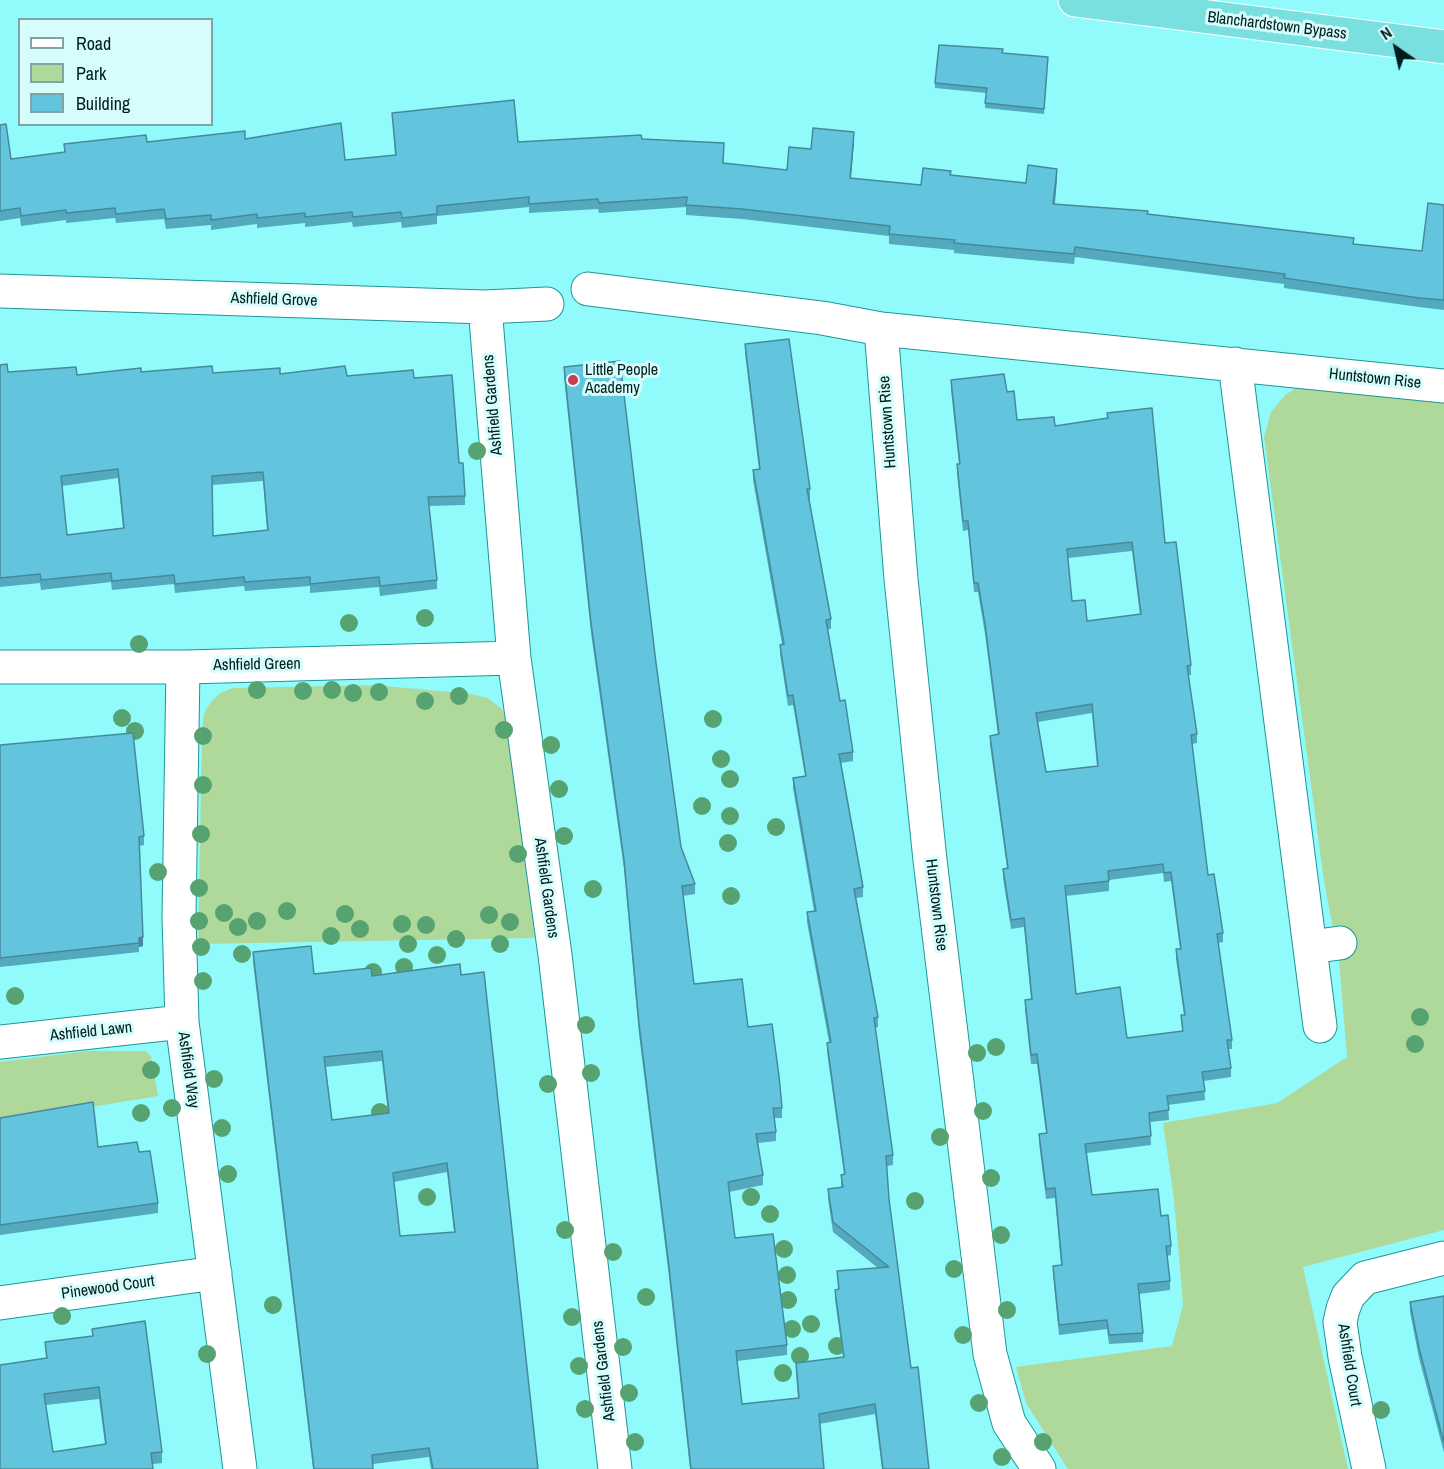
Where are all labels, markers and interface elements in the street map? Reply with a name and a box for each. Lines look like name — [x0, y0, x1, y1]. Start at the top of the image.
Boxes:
street label: Blanchardstown Bypass — [1206, 8, 1348, 44]
legend — [18, 18, 213, 126]
north arrow — [1366, 18, 1426, 78]
text: N — [1376, 21, 1396, 45]
text: Road — [76, 31, 111, 56]
text: Park — [76, 61, 106, 86]
text: Building — [76, 91, 130, 116]
street label: Ashfield Grove — [230, 289, 318, 311]
street label: Ashfield Gardens — [479, 354, 507, 456]
place label: Little People Academy — [585, 361, 658, 399]
street label: Huntstown Rise — [1328, 365, 1422, 393]
marker: Little People Academy — [566, 373, 580, 387]
street label: Huntstown Rise — [875, 375, 901, 469]
street label: Ashfield Green — [213, 655, 301, 675]
street label: Ashfield Gardens — [529, 836, 563, 940]
street label: Huntstown Rise — [921, 858, 951, 952]
street label: Ashfield Lawn — [49, 1018, 133, 1046]
street label: Ashfield Way — [173, 1031, 203, 1109]
street label: Pinewood Court — [60, 1272, 156, 1304]
street label: Ashfield Gardens — [588, 1320, 620, 1422]
street label: Ashfield Court — [1333, 1322, 1365, 1408]

